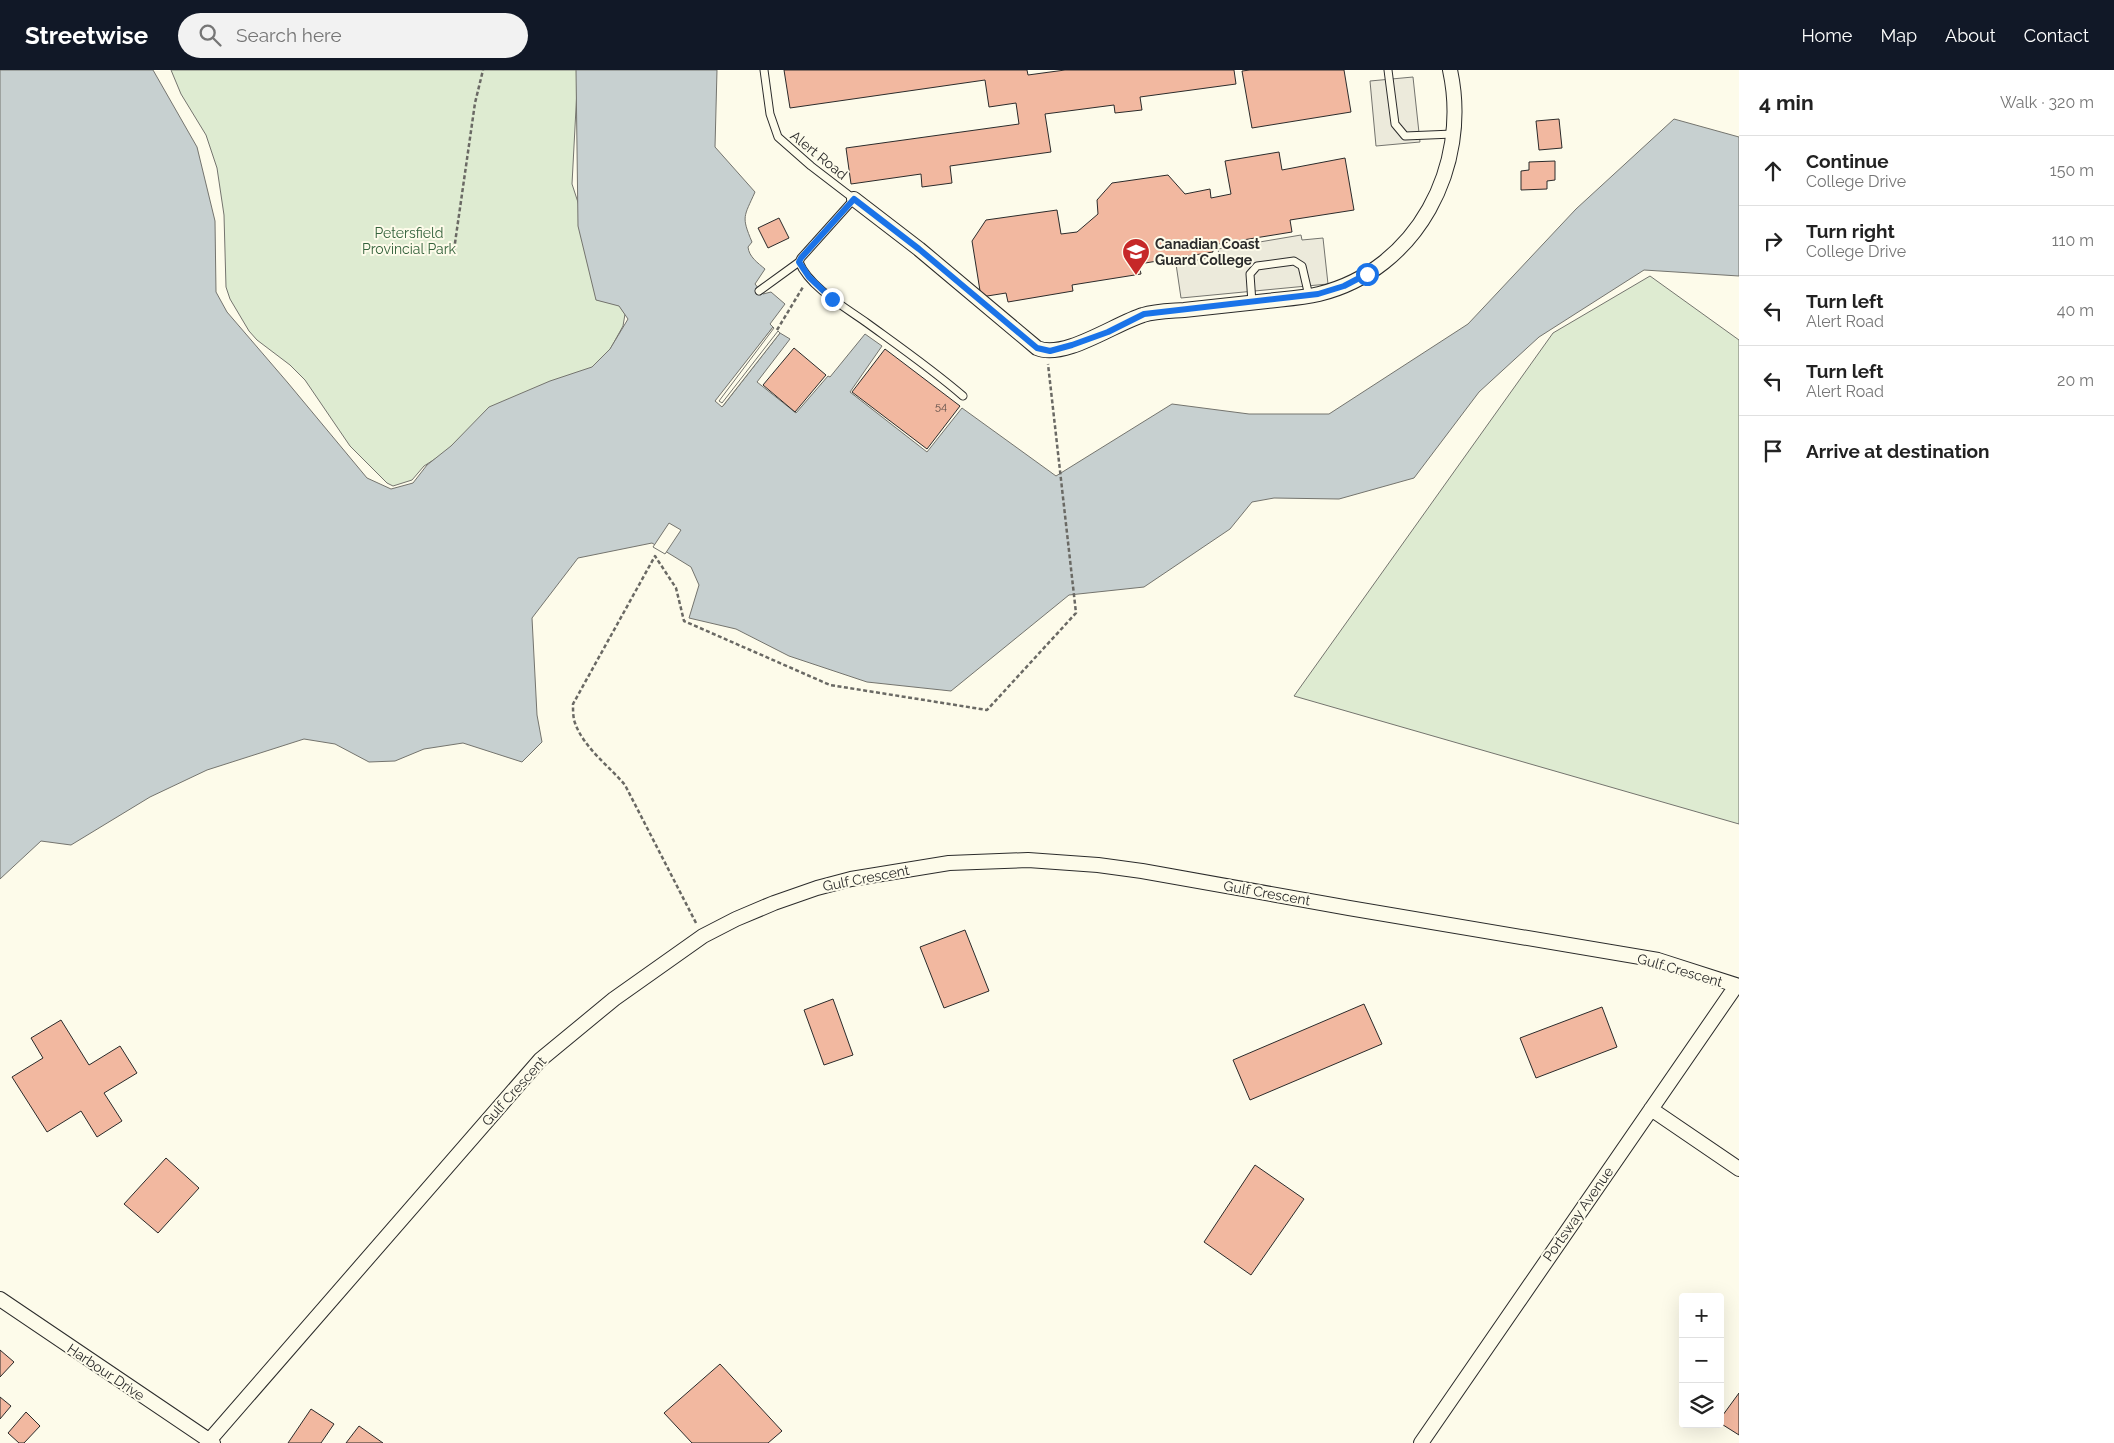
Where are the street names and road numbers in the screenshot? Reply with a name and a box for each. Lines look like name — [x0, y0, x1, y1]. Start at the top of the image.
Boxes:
street label: Alert Road — [787, 127, 851, 183]
street label: Gulf Crescent — [821, 862, 911, 894]
street label: Gulf Crescent — [1222, 877, 1312, 909]
street label: Gulf Crescent — [1636, 950, 1725, 990]
street label: Gulf Crescent — [479, 1053, 550, 1129]
street label: Portsway Avenue — [1540, 1164, 1616, 1264]
street label: Harbour Drive — [64, 1340, 148, 1404]

